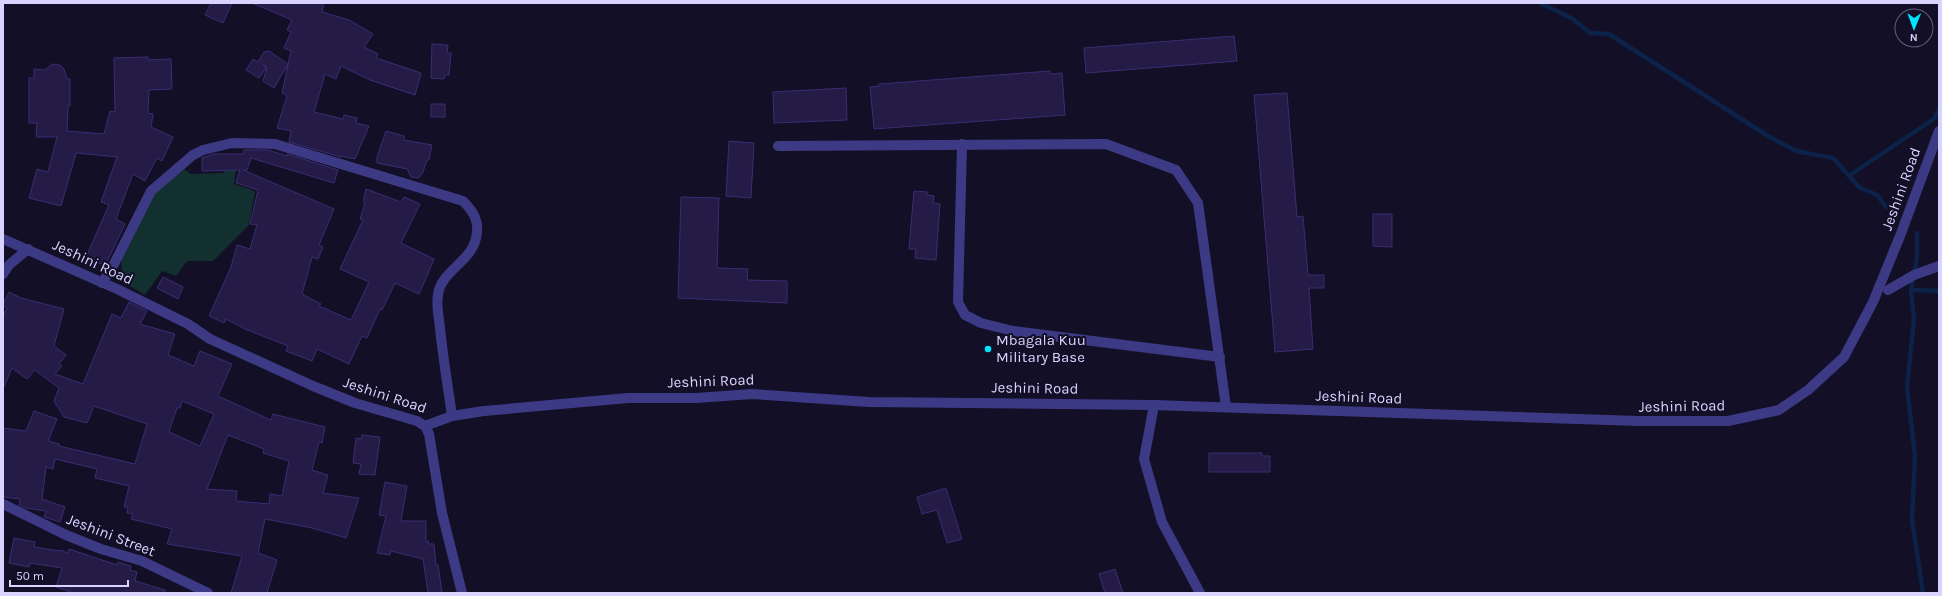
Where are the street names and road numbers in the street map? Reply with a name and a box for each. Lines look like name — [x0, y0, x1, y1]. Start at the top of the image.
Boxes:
street label: Jeshini Road — [1878, 145, 1924, 233]
street label: Jeshini Road — [50, 236, 136, 288]
street label: Jeshini Road — [667, 370, 755, 392]
street label: Jeshini Road — [341, 373, 429, 417]
street label: Jeshini Road — [991, 378, 1079, 398]
street label: Jeshini Road — [1315, 386, 1403, 408]
street label: Jeshini Road — [1638, 396, 1726, 416]
street label: Jeshini Street — [64, 510, 158, 560]

